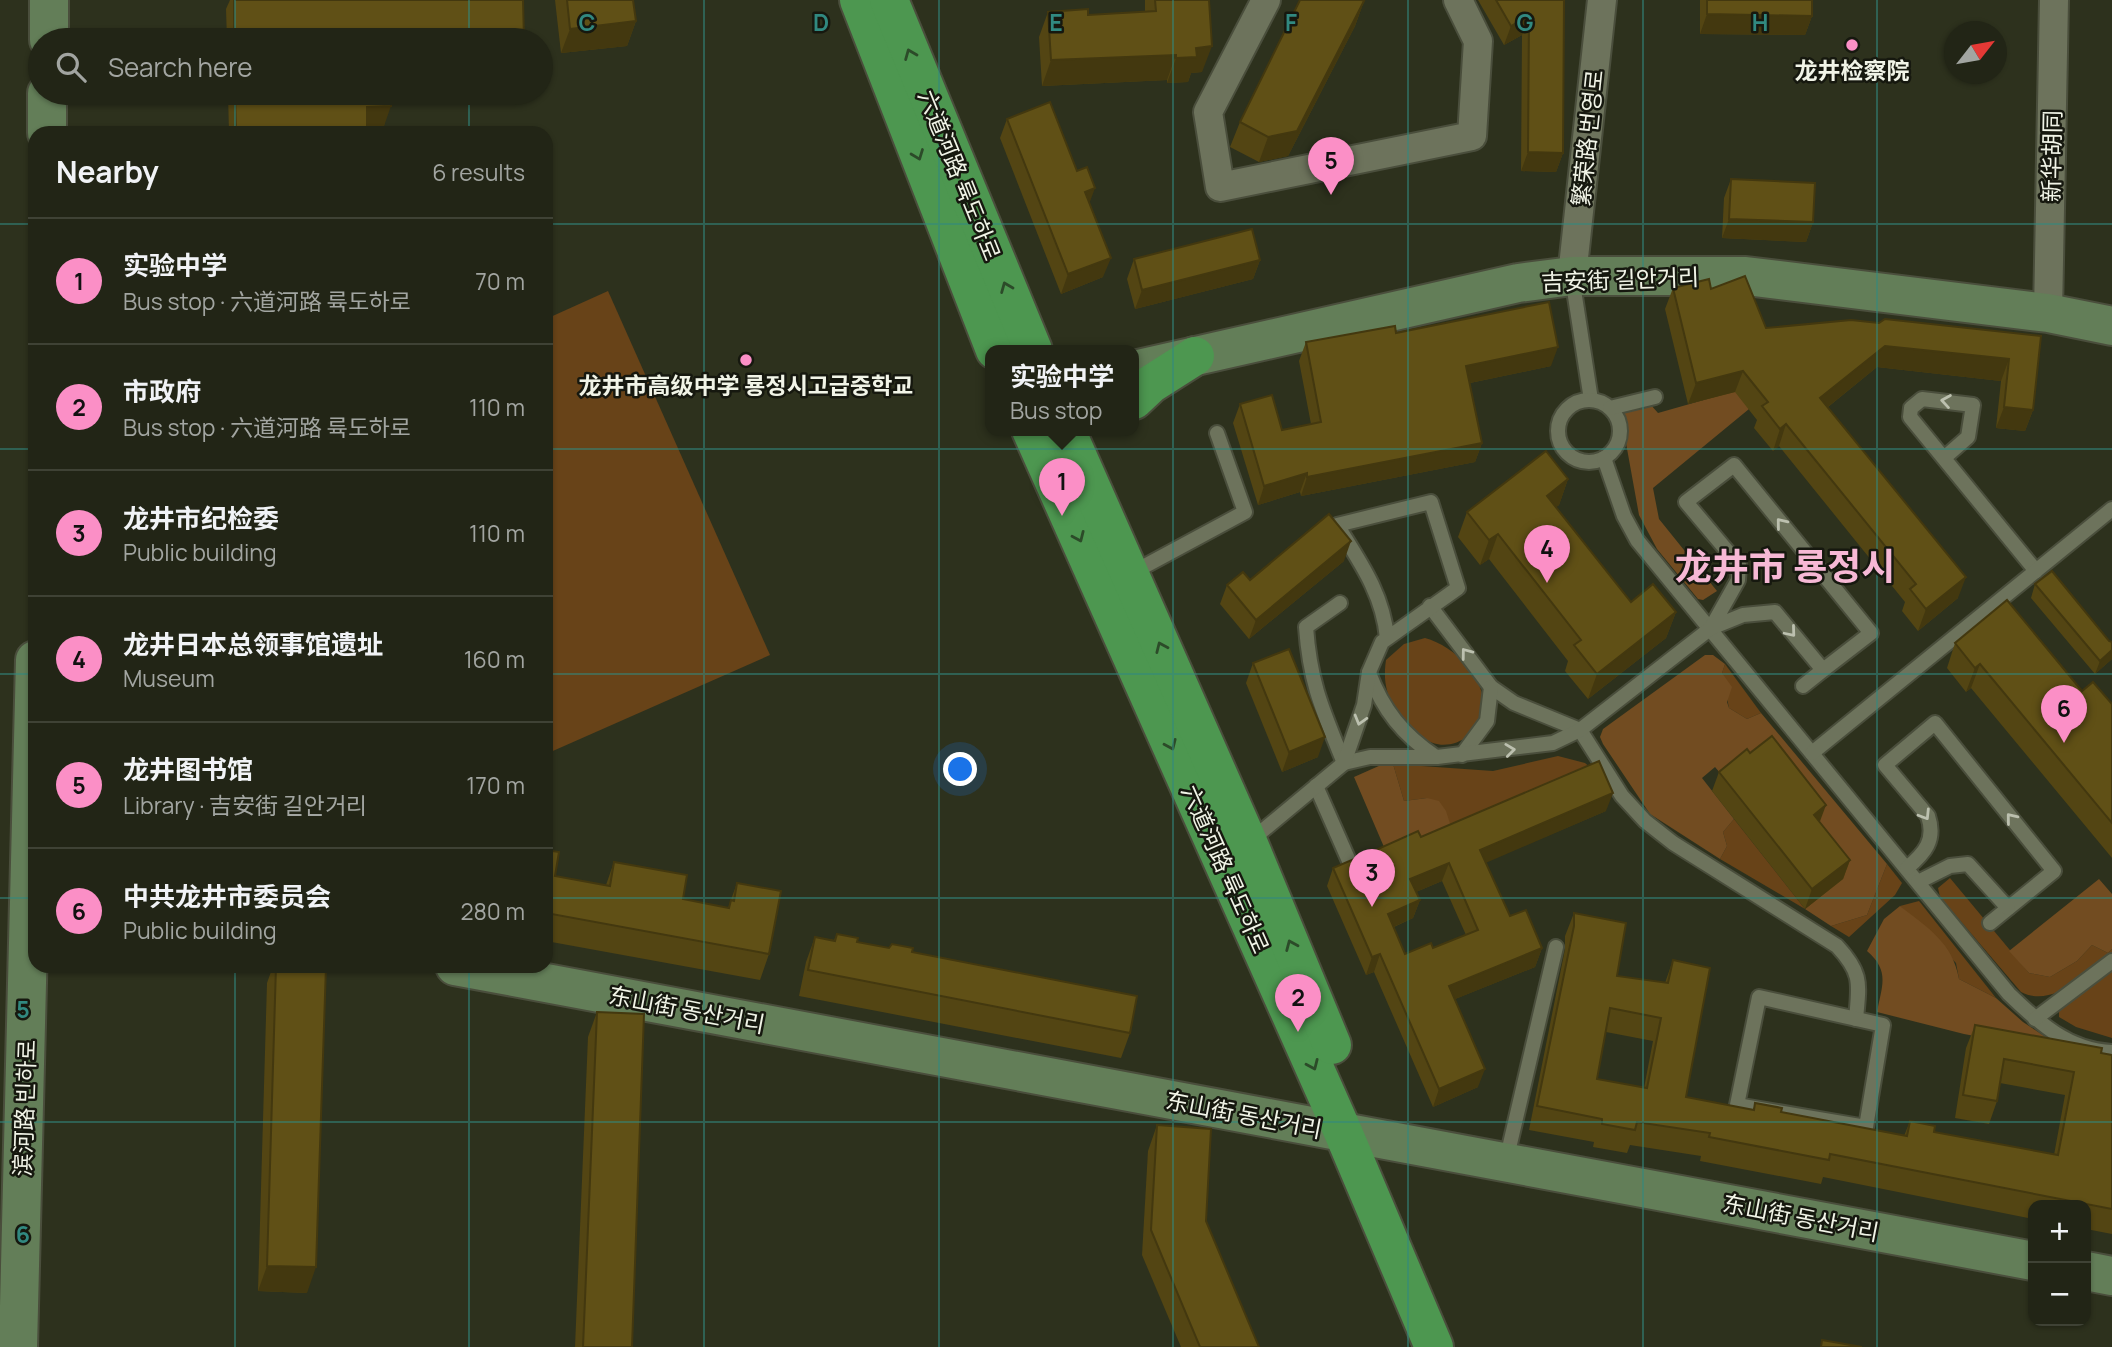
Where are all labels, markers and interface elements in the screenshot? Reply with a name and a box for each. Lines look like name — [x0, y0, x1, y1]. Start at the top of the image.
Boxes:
text: C — [579, 6, 596, 38]
text: D — [813, 6, 829, 38]
text: E — [1049, 6, 1063, 38]
text: F — [1285, 6, 1297, 38]
text: G — [1517, 6, 1534, 38]
text: H — [1752, 6, 1768, 38]
north arrow — [1944, 21, 2007, 84]
search box — [28, 28, 553, 105]
marker: 龙井检察院 — [1844, 37, 1860, 53]
icon: search — [52, 48, 90, 86]
one-way arrow — [905, 48, 919, 60]
text: Search here — [108, 49, 253, 85]
place label: 龙井检察院 — [1795, 54, 1910, 86]
street label: 繁荣路 번영로 — [1564, 68, 1610, 208]
street label: 六道河路 륙도하로 — [911, 85, 1009, 265]
street label: 新华胡同 — [2034, 110, 2068, 202]
pin: 5 — [1308, 137, 1354, 195]
one-way arrow — [910, 149, 924, 161]
text: Nearby — [56, 151, 159, 192]
text: 6 results — [432, 156, 525, 188]
text: 实验中学 — [123, 247, 227, 283]
street label: 吉安街 길안거리 — [1540, 260, 1700, 298]
text: 1 — [74, 265, 84, 297]
text: 70 m — [475, 265, 525, 297]
one-way arrow — [1001, 281, 1015, 293]
text: Bus stop · 六道河路 륙도하로 — [123, 285, 411, 317]
popup — [985, 345, 1139, 436]
marker: 龙井市高级中学 룡정시고급중학교 — [738, 352, 754, 368]
text: 实验中学 — [1010, 358, 1114, 394]
place label: 龙井市高级中学 룡정시고급중학교 — [579, 369, 913, 401]
text: 市政府 — [123, 373, 201, 409]
text: 2 — [72, 391, 86, 423]
text: 110 m — [469, 391, 525, 423]
one-way arrow — [1940, 393, 1952, 408]
text: Bus stop — [1010, 394, 1102, 426]
text: Bus stop · 六道河路 륙도하로 — [123, 411, 411, 443]
pin: 1 — [1039, 458, 1085, 516]
text: 龙井市纪检委 — [123, 500, 279, 536]
text: 3 — [72, 517, 86, 549]
text: 110 m — [469, 517, 525, 549]
one-way arrow — [1777, 519, 1790, 531]
pin: 4 — [1524, 525, 1570, 583]
one-way arrow — [1071, 530, 1085, 543]
text: Public building — [123, 536, 277, 568]
district label: 龙井市 룡정시 — [1675, 541, 1895, 591]
one-way arrow — [1783, 623, 1795, 636]
text: 龙井日本总领事馆遗址 — [123, 626, 383, 662]
one-way arrow — [1155, 642, 1169, 654]
text: 4 — [72, 643, 86, 675]
text: 160 m — [464, 643, 525, 675]
one-way arrow — [1462, 648, 1474, 660]
text: Museum — [123, 662, 215, 694]
pin: 6 — [2041, 685, 2087, 743]
one-way arrow — [1354, 714, 1368, 726]
one-way arrow — [1163, 738, 1177, 750]
one-way arrow — [1504, 742, 1515, 757]
text: 龙井图书馆 — [123, 751, 253, 787]
your location — [943, 752, 977, 786]
text: 5 — [72, 769, 86, 801]
text: 170 m — [466, 769, 525, 801]
street label: 六道河路 륙도하로 — [1175, 780, 1277, 958]
text: Library · 吉安街 길안거리 — [123, 789, 367, 821]
one-way arrow — [1917, 807, 1930, 820]
one-way arrow — [2007, 813, 2019, 826]
pin: 3 — [1349, 849, 1395, 907]
text: 中共龙井市委员会 — [123, 878, 331, 914]
text: 6 — [72, 895, 86, 927]
text: 280 m — [460, 895, 525, 927]
text: Public building — [123, 914, 277, 946]
one-way arrow — [1285, 940, 1299, 953]
pin: 2 — [1275, 974, 1321, 1032]
street label: 东山街 동산거리 — [606, 978, 768, 1040]
text: 5 — [16, 993, 30, 1025]
street label: 滨河路 빈하로 — [6, 1039, 42, 1177]
one-way arrow — [1305, 1058, 1319, 1070]
street label: 东山街 동산거리 — [1163, 1083, 1325, 1145]
street label: 东山街 동산거리 — [1720, 1186, 1882, 1248]
map controls — [2028, 1200, 2091, 1326]
button: + — [2028, 1200, 2091, 1263]
text: 6 — [16, 1218, 30, 1250]
button: − — [2028, 1263, 2091, 1326]

